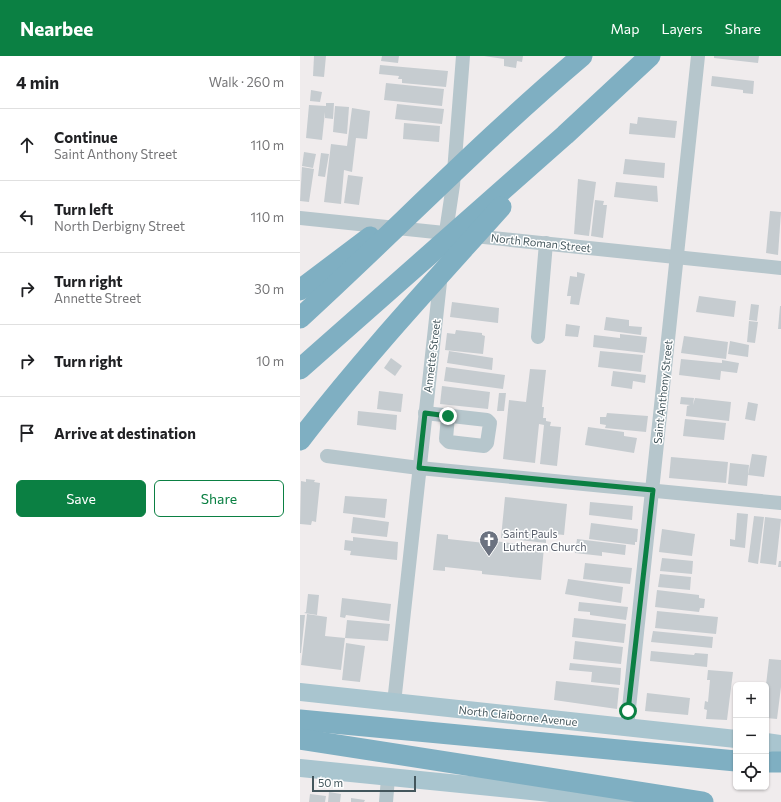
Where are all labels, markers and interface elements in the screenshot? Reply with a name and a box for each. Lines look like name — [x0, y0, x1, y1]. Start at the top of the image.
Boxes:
text: Nearbee — [20, 17, 93, 40]
text: Map — [611, 20, 639, 37]
text: Layers — [661, 20, 703, 37]
text: Share — [725, 20, 761, 37]
text: 4 min — [16, 72, 59, 93]
text: Walk · 260 m — [209, 74, 284, 90]
text: Continue — [54, 128, 118, 146]
icon: ahead — [16, 134, 38, 156]
text: 110 m — [251, 137, 284, 153]
text: Saint Anthony Street — [54, 146, 177, 162]
text: Turn left — [54, 200, 113, 218]
icon: left — [16, 206, 38, 228]
text: 110 m — [251, 209, 284, 225]
text: North Derbigny Street — [54, 218, 185, 234]
street label: North Roman Street — [490, 231, 592, 254]
text: Turn right — [54, 272, 123, 290]
icon: right — [16, 278, 38, 300]
text: 30 m — [254, 281, 284, 297]
text: Annette Street — [54, 290, 141, 306]
street label: Annette Street — [421, 318, 443, 393]
street label: Saint Anthony Street — [651, 339, 674, 444]
icon: right — [16, 350, 38, 372]
text: Turn right — [54, 352, 123, 370]
text: 10 m — [256, 353, 284, 369]
route end — [439, 407, 457, 425]
icon: arrive — [16, 422, 38, 444]
text: Arrive at destination — [54, 424, 196, 442]
button: Save — [16, 480, 146, 517]
button: Share — [154, 480, 284, 517]
place label: Saint Pauls Lutheran Church — [503, 527, 586, 553]
church icon: Saint Pauls Lutheran Church — [478, 529, 500, 557]
map controls — [733, 682, 769, 790]
button: + — [733, 682, 769, 718]
route start — [619, 702, 637, 720]
street label: North Claiborne Avenue — [458, 703, 578, 728]
button: − — [733, 718, 769, 754]
button: locate — [733, 754, 769, 790]
scale bar — [312, 774, 416, 793]
text: 50 m — [318, 776, 343, 789]

